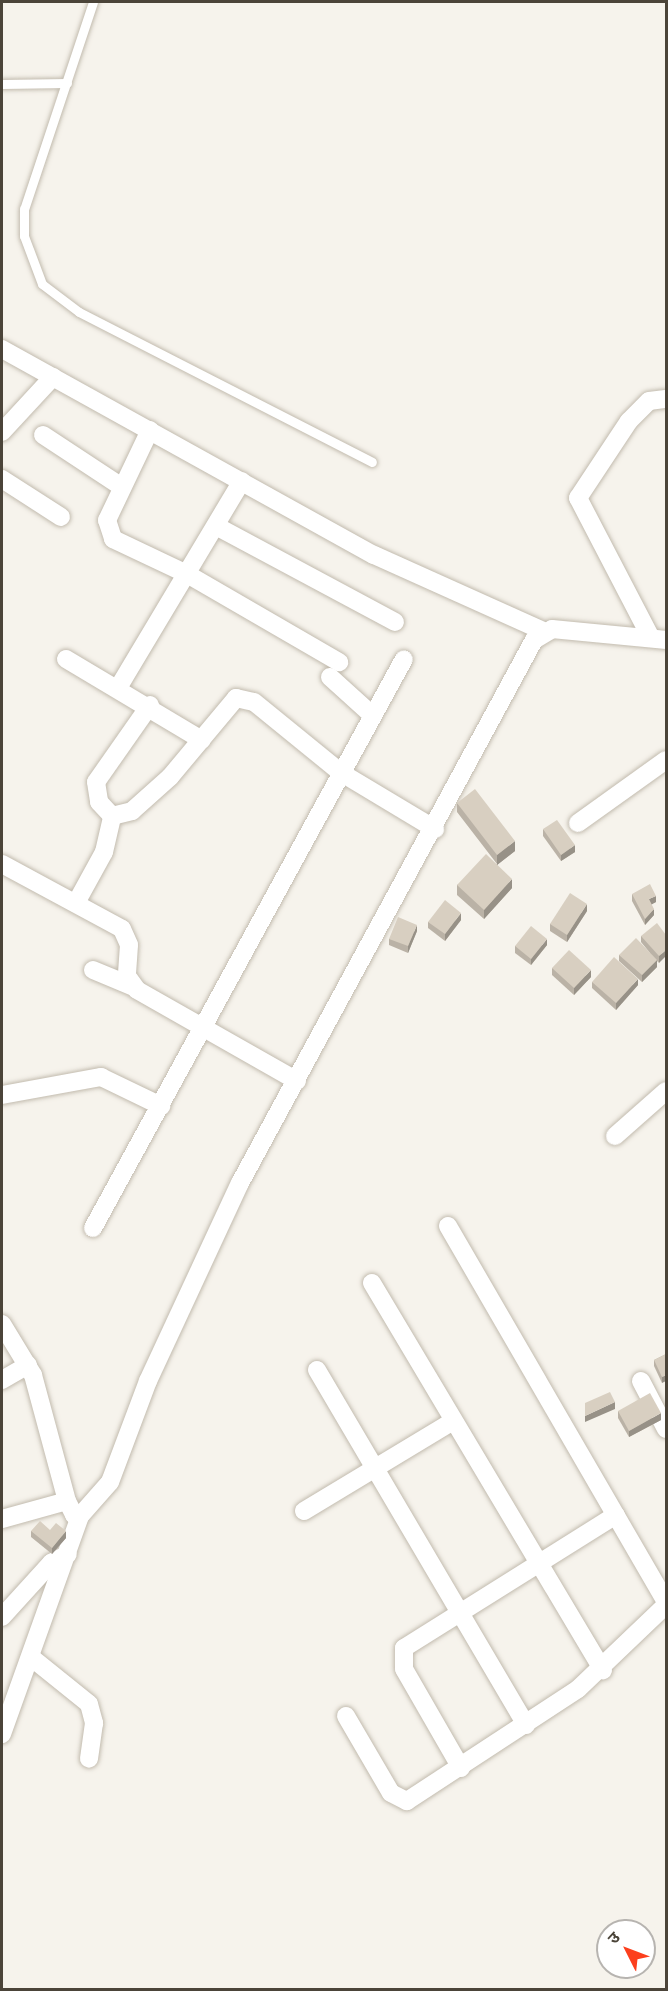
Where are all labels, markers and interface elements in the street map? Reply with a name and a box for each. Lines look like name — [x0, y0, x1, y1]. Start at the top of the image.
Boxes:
north arrow — [596, 1919, 656, 1979]
text: उ — [604, 1928, 624, 1948]

